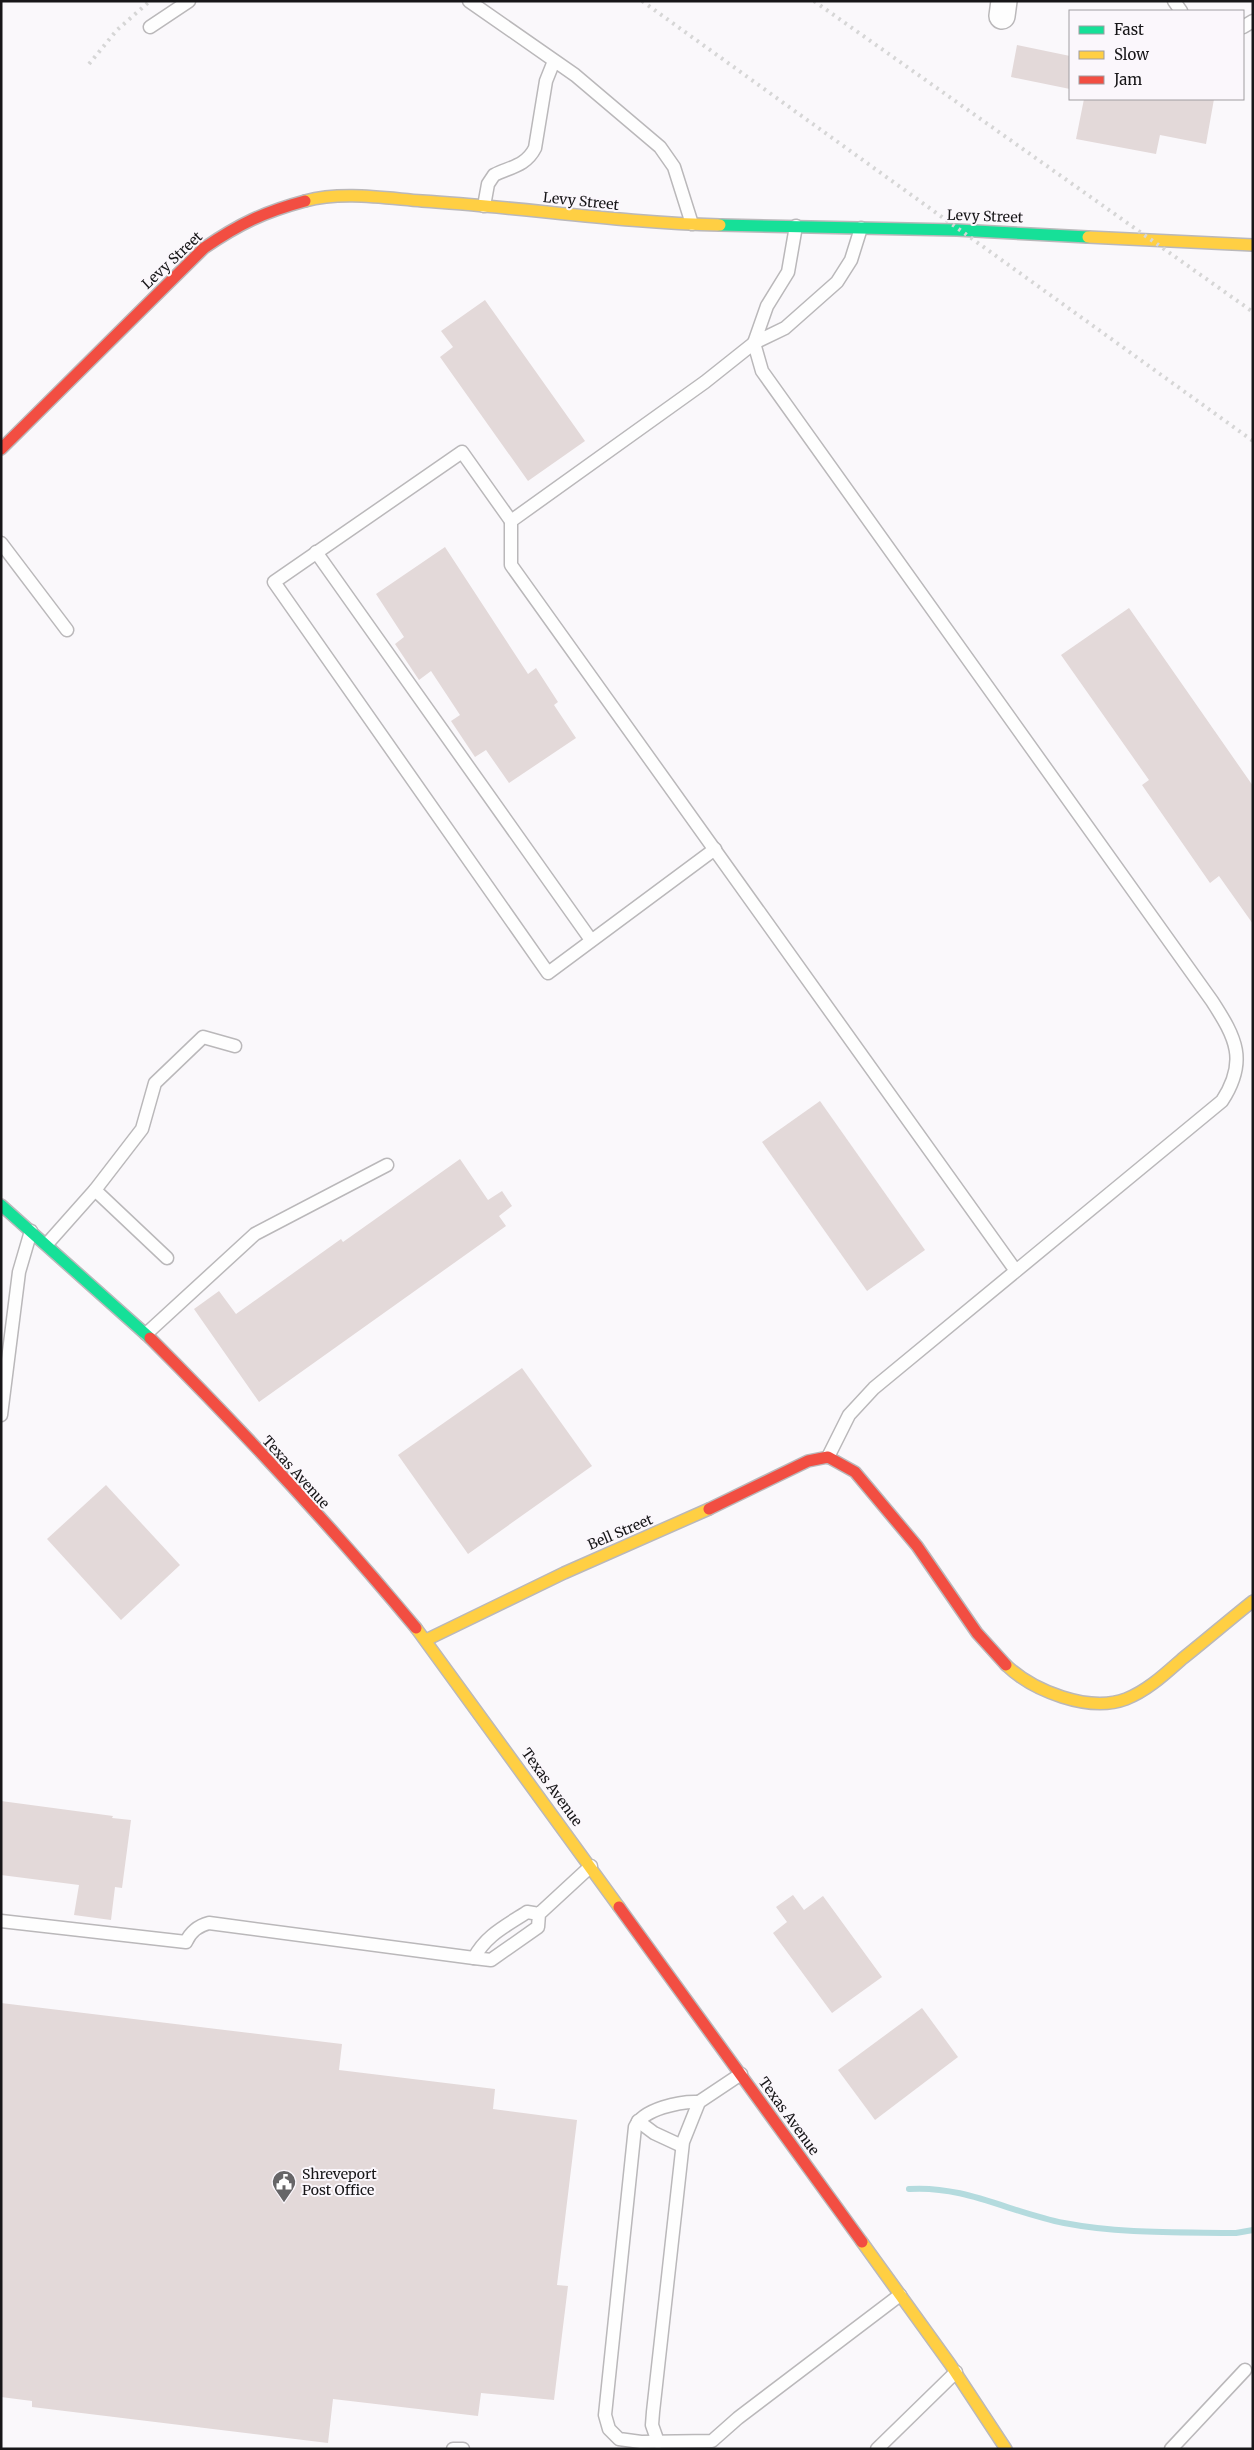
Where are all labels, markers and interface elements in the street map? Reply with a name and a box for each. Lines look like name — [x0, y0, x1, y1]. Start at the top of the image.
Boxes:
legend — [1069, 10, 1244, 100]
text: Fast — [1114, 20, 1144, 39]
text: Slow — [1114, 45, 1149, 64]
text: Jam — [1113, 70, 1142, 89]
street label: Levy Street — [542, 188, 620, 214]
street label: Levy Street — [947, 206, 1024, 226]
street label: Levy Street — [138, 227, 206, 293]
street label: Texas Avenue — [259, 1432, 333, 1512]
street label: Bell Street — [585, 1510, 656, 1554]
street label: Texas Avenue — [518, 1745, 586, 1829]
street label: Texas Avenue — [755, 2074, 823, 2158]
place label: Shreveport Post Office — [302, 2165, 377, 2199]
public building icon: Shreveport Post Office — [271, 2169, 297, 2203]

